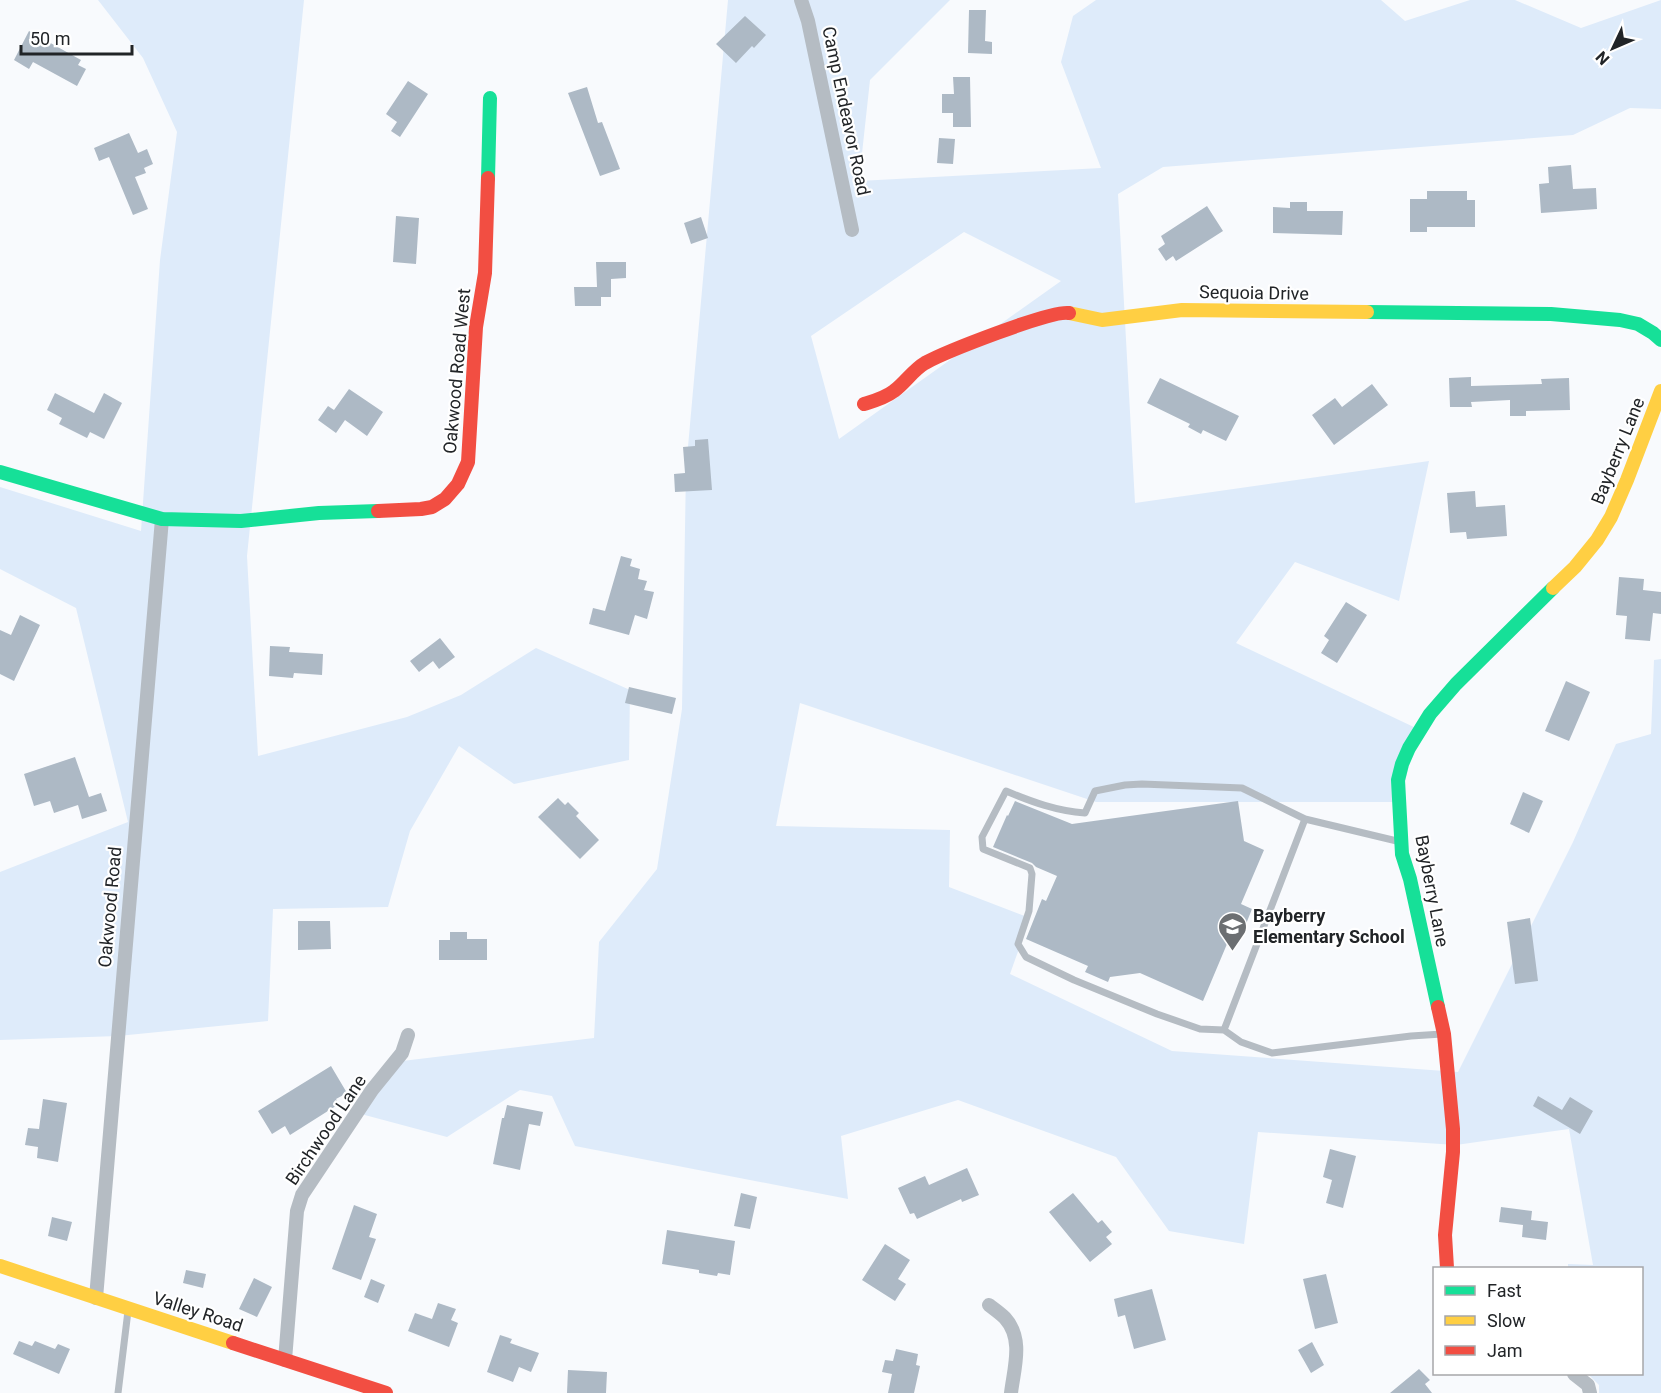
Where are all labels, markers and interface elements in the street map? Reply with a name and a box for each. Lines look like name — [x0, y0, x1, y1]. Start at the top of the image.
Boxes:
scale bar — [21, 18, 132, 56]
north arrow — [1583, 18, 1643, 78]
street label: Camp Endeavor Road — [818, 25, 875, 197]
text: 50 m — [30, 28, 70, 49]
text: N — [1592, 47, 1613, 69]
street label: Sequoia Drive — [1199, 281, 1309, 304]
street label: Oakwood Road West — [439, 287, 474, 455]
street label: Bayberry Lane — [1587, 394, 1649, 507]
street label: Bayberry Lane — [1411, 833, 1454, 949]
street label: Oakwood Road — [94, 846, 125, 968]
place label: Bayberry Elementary School — [1253, 905, 1405, 947]
school or university icon: Bayberry Elementary School — [1216, 910, 1248, 952]
street label: Birchwood Lane — [281, 1071, 370, 1189]
legend — [1433, 1267, 1643, 1375]
text: Fast — [1487, 1280, 1522, 1301]
street label: Valley Road — [151, 1287, 246, 1336]
text: Slow — [1487, 1310, 1526, 1331]
text: Jam — [1487, 1340, 1523, 1361]

